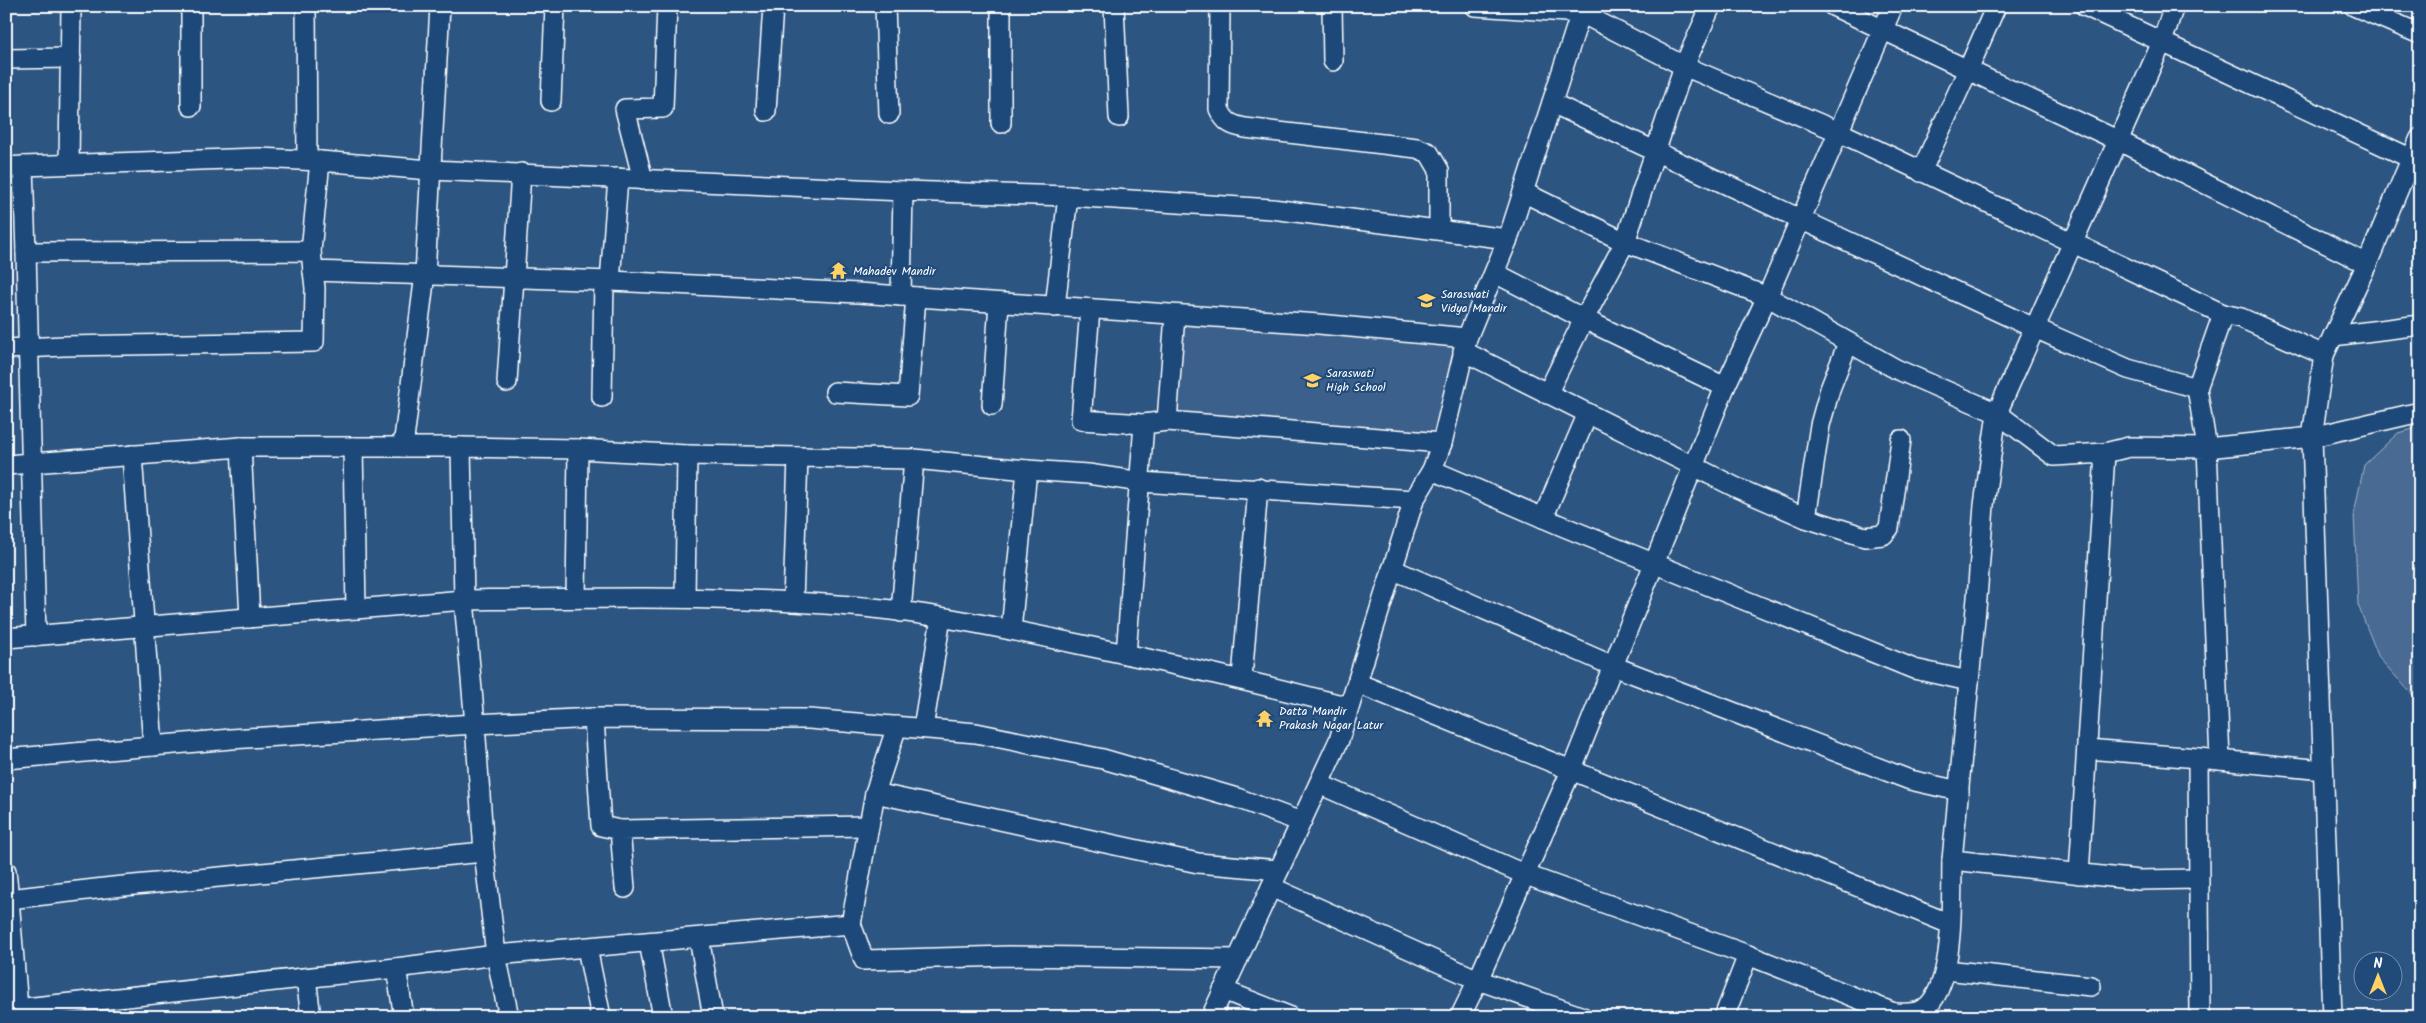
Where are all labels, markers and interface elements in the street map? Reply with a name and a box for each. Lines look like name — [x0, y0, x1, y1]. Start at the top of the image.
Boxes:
temple icon: Mahadev Mandir — [829, 261, 849, 281]
place label: Mahadev Mandir — [853, 262, 937, 281]
place label: Saraswati Vidya Mandir — [1441, 285, 1508, 318]
school or university icon: Saraswati Vidya Mandir — [1417, 291, 1437, 311]
place label: Saraswati High School — [1326, 364, 1386, 397]
school or university icon: Saraswati High School — [1302, 370, 1322, 390]
place label: Datta Mandir Prakash Nagar Latur — [1279, 702, 1384, 735]
temple icon: Datta Mandir Prakash Nagar Latur — [1255, 708, 1275, 728]
north arrow — [2354, 950, 2404, 1000]
text: N — [2374, 953, 2383, 975]

